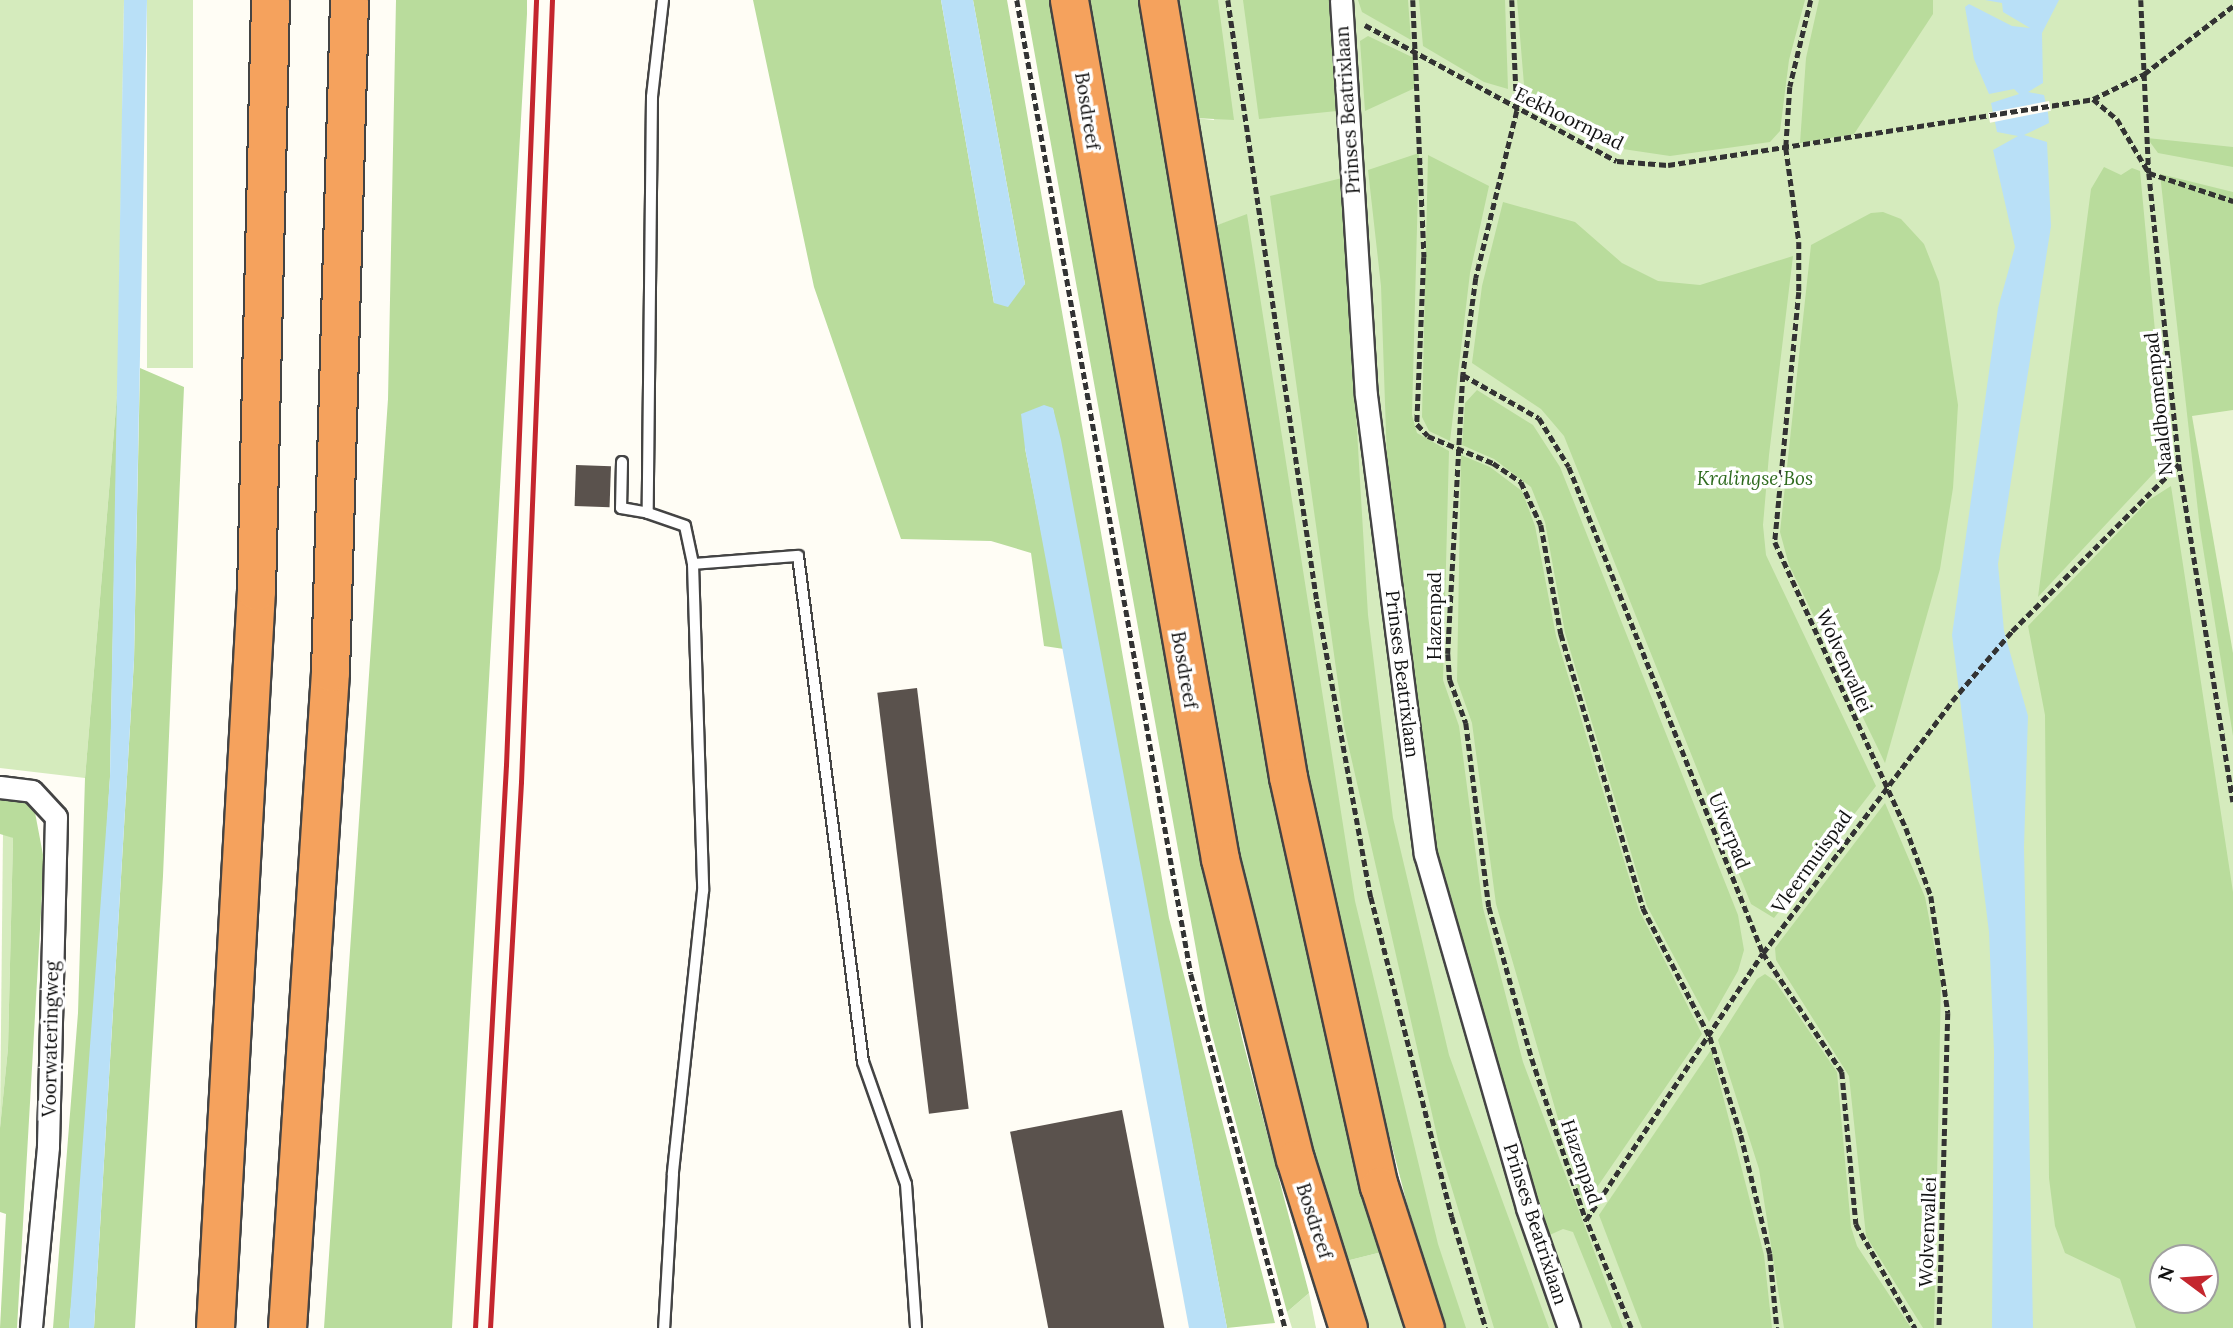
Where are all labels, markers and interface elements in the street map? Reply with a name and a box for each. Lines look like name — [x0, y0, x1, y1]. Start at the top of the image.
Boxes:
street label: Prinses Beatrixlaan — [1331, 25, 1365, 195]
street label: Bosdreef — [1070, 71, 1104, 151]
street label: Eekhoornpad — [1511, 83, 1627, 155]
street label: Naaldbomenpad — [2140, 331, 2178, 477]
park label: Kralingse Bos — [1697, 468, 1813, 490]
street label: Hazenpad — [1424, 572, 1446, 660]
street label: Prinses Beatrixlaan — [1380, 589, 1424, 759]
street label: Wolvenvallei — [1811, 606, 1877, 716]
street label: Bosdreef — [1166, 630, 1202, 710]
street label: Uiverpad — [1703, 790, 1755, 872]
street label: Vleermuispad — [1767, 806, 1857, 918]
street label: Voorwateringweg — [38, 961, 64, 1117]
street label: Hazenpad — [1556, 1117, 1606, 1207]
street label: Prinses Beatrixlaan — [1498, 1140, 1572, 1308]
street label: Wolvenvallei — [1915, 1176, 1941, 1288]
street label: Bosdreef — [1291, 1180, 1337, 1262]
north arrow — [2149, 1244, 2219, 1314]
text: N — [2152, 1263, 2179, 1284]

